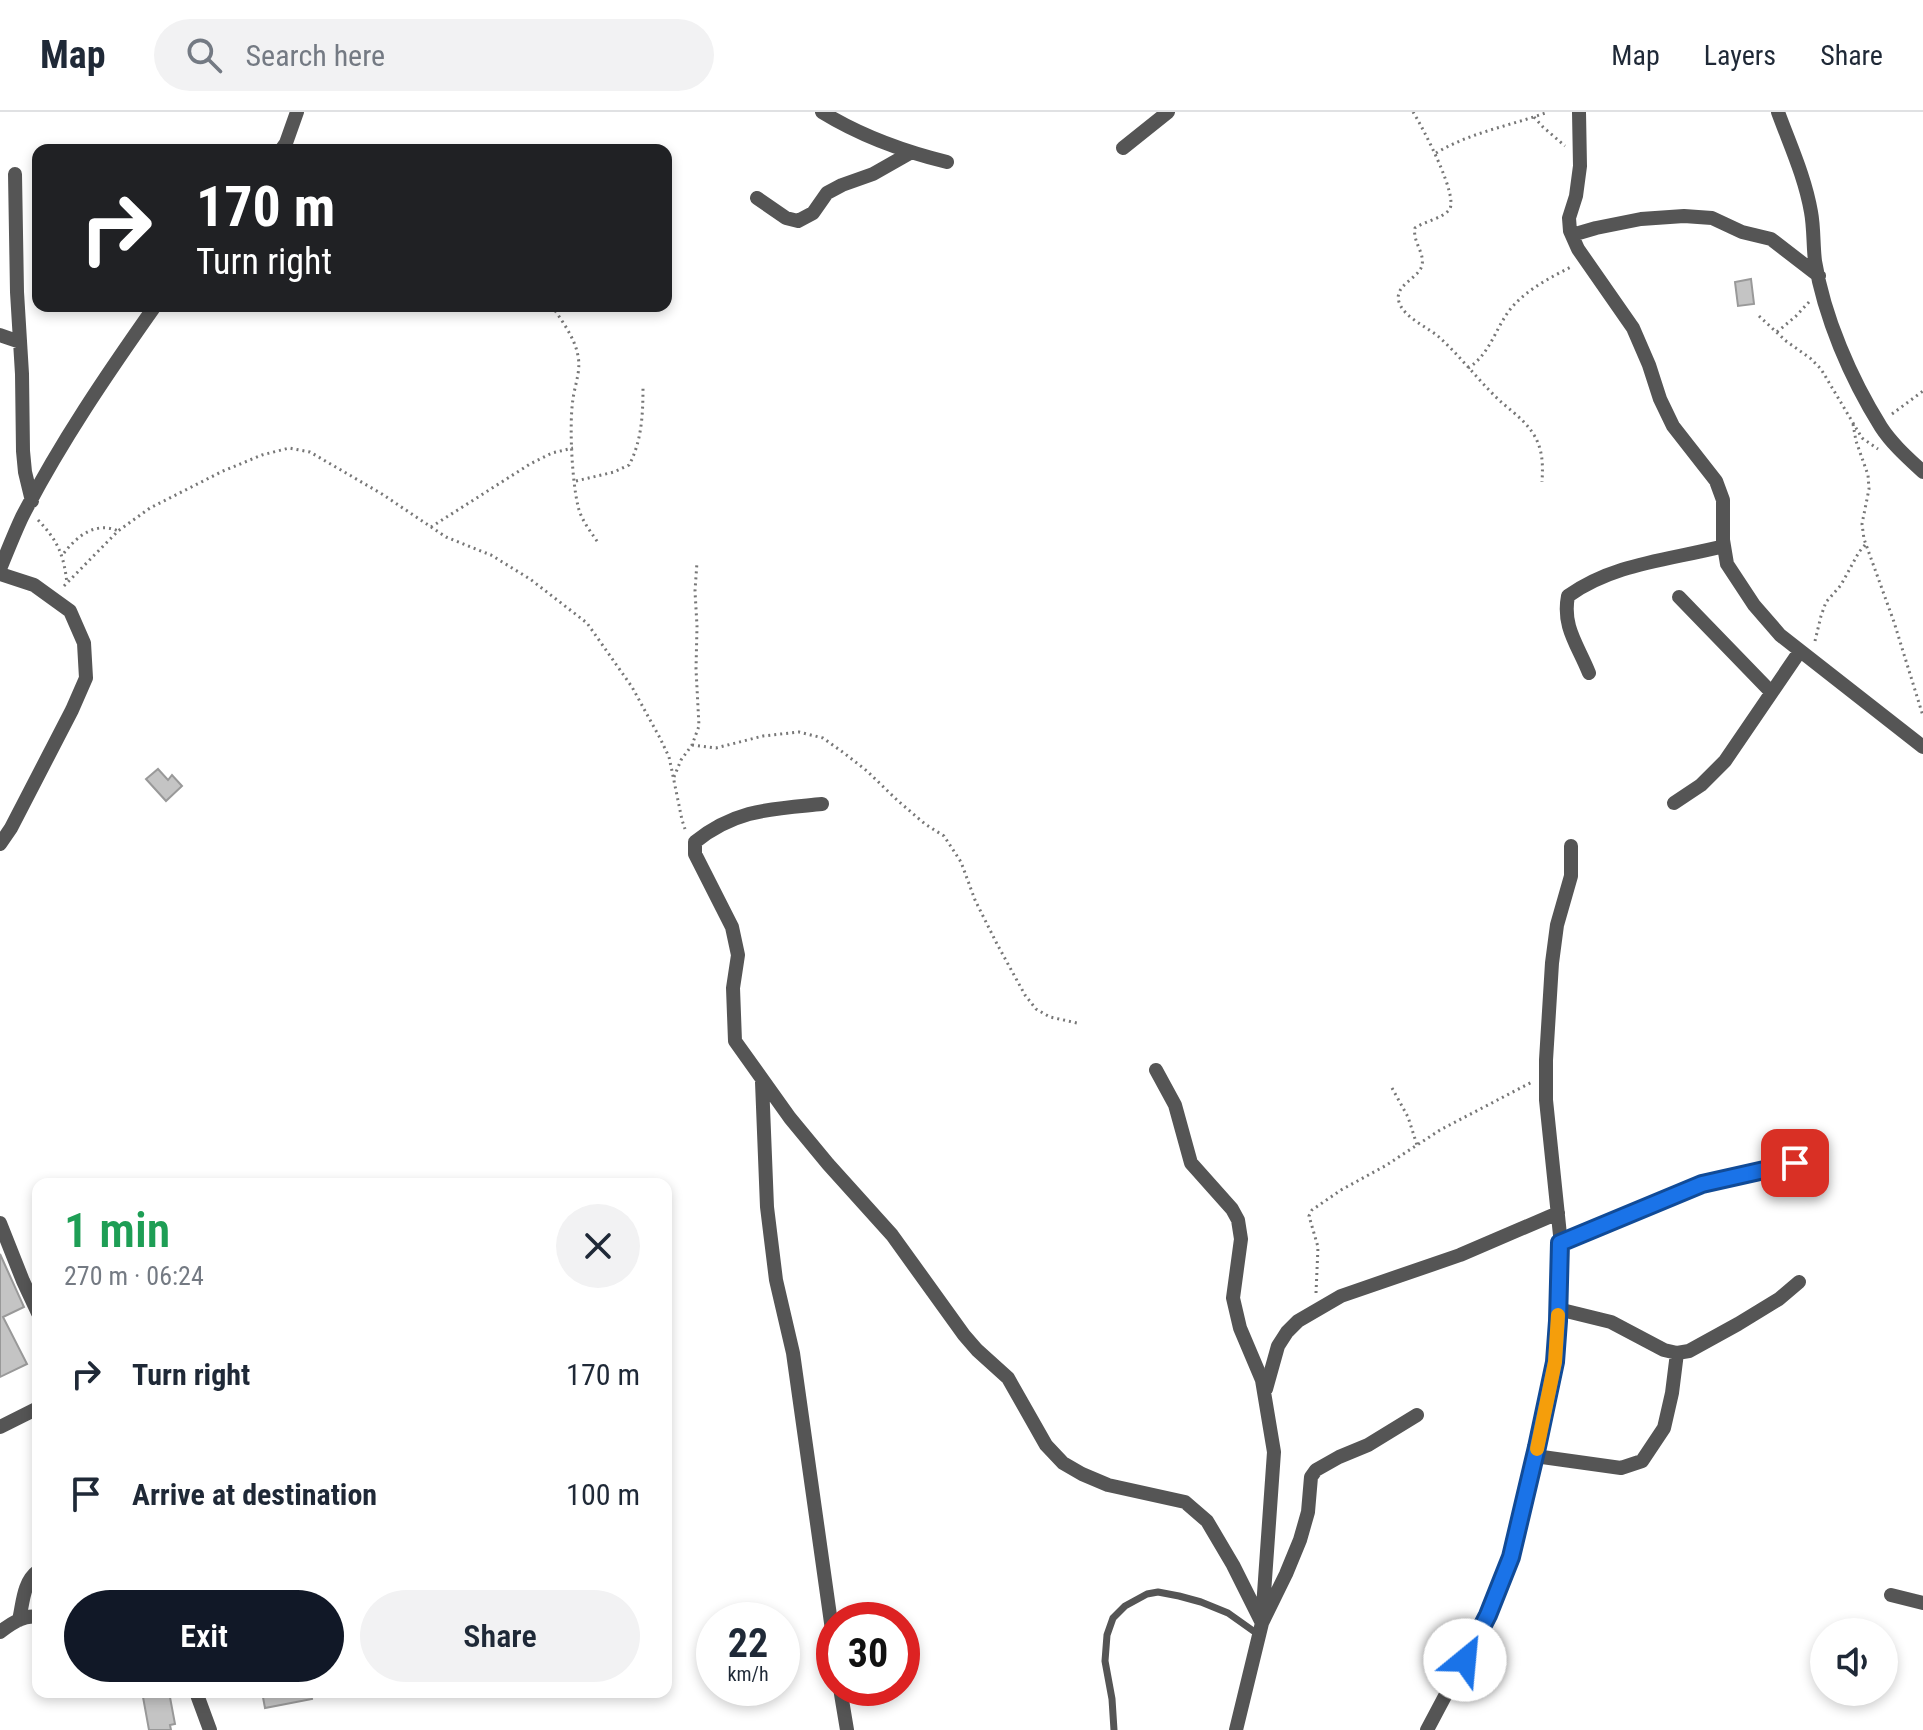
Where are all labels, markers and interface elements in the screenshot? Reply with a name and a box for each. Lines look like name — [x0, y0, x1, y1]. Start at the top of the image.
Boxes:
search box — [154, 19, 714, 91]
text: Map — [40, 33, 106, 77]
icon: search — [182, 33, 226, 77]
text: Search here — [246, 38, 385, 73]
text: Map — [1611, 39, 1660, 72]
text: Layers — [1704, 39, 1776, 72]
text: Share — [1820, 39, 1883, 72]
text: 170 m — [196, 174, 335, 240]
icon: right — [64, 176, 168, 280]
text: Turn right — [196, 241, 332, 283]
pin — [1761, 1129, 1829, 1197]
icon: arrive — [1773, 1141, 1817, 1185]
text: 1 min — [64, 1202, 170, 1259]
button: close — [556, 1204, 640, 1288]
text: 270 m · 06:24 — [64, 1261, 204, 1291]
icon: right — [64, 1352, 108, 1396]
text: Turn right — [132, 1357, 250, 1392]
text: 170 m — [566, 1357, 640, 1392]
icon: arrive — [64, 1472, 108, 1516]
text: Arrive at destination — [132, 1477, 377, 1512]
text: 100 m — [566, 1477, 640, 1512]
button: Exit — [64, 1590, 344, 1682]
button: Share — [360, 1590, 640, 1682]
speed limit sign: 30 — [816, 1602, 920, 1706]
position arrow — [1423, 1618, 1507, 1702]
map controls — [1810, 1618, 1898, 1706]
button: sound — [1810, 1618, 1898, 1706]
text: 22 — [728, 1620, 768, 1667]
text: km/h — [727, 1662, 769, 1686]

